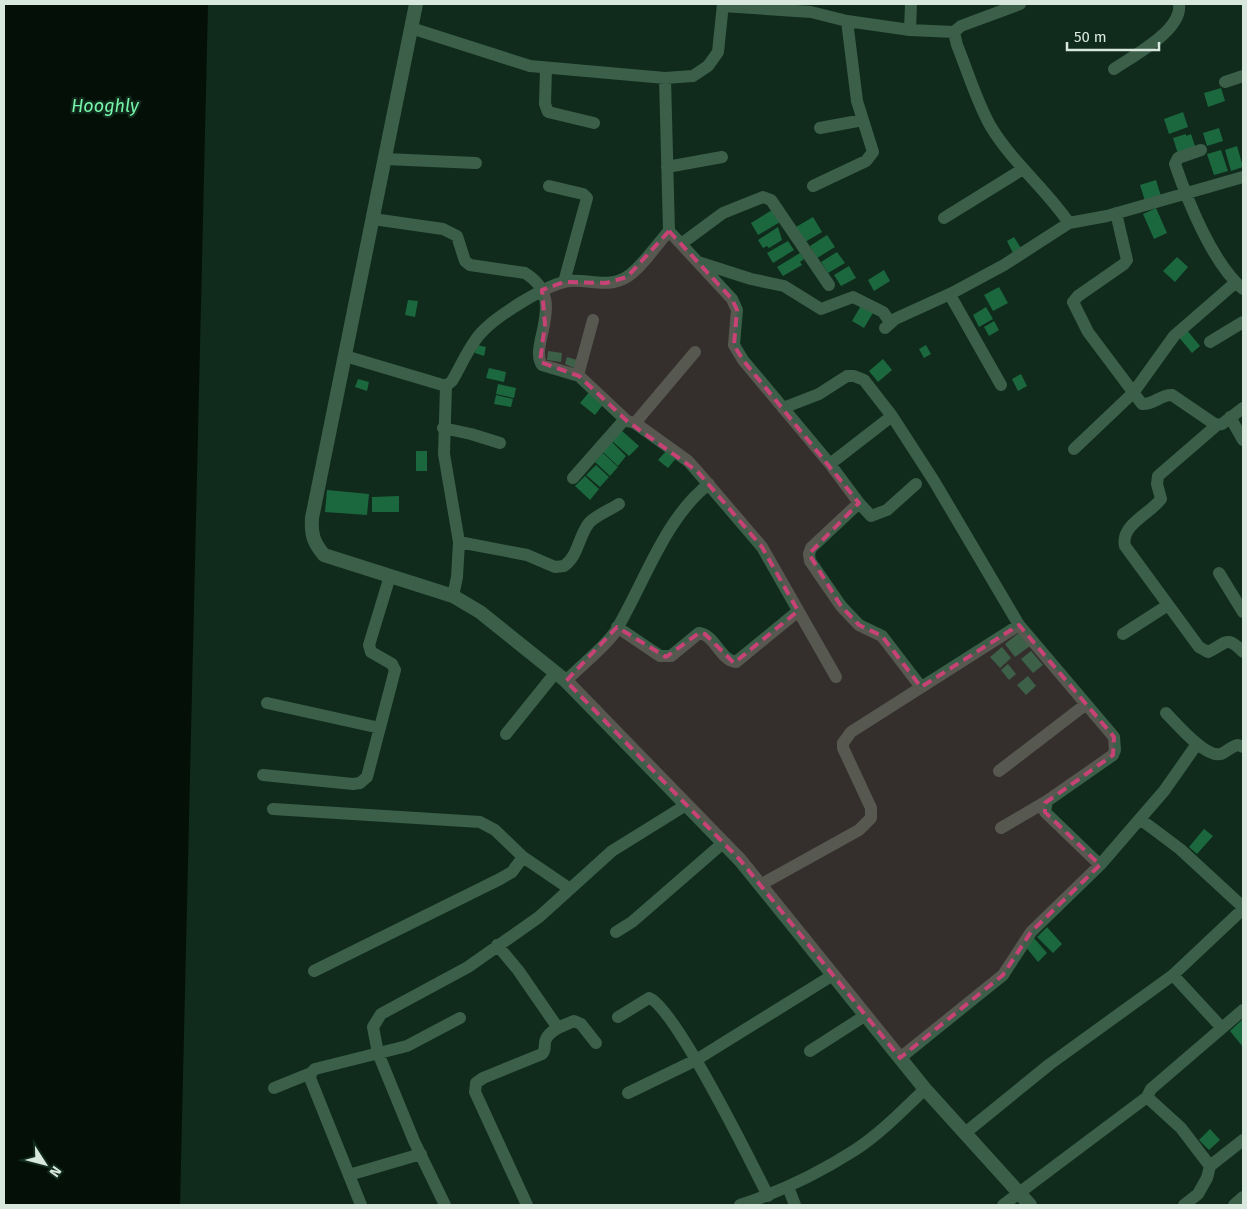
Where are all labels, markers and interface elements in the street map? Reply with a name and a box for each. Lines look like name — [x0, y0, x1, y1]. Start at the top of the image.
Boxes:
scale bar — [1067, 20, 1160, 52]
text: 50 m — [1074, 28, 1107, 46]
water label: Hooghly — [71, 95, 140, 117]
north arrow — [20, 1139, 70, 1189]
text: N — [46, 1163, 65, 1180]

